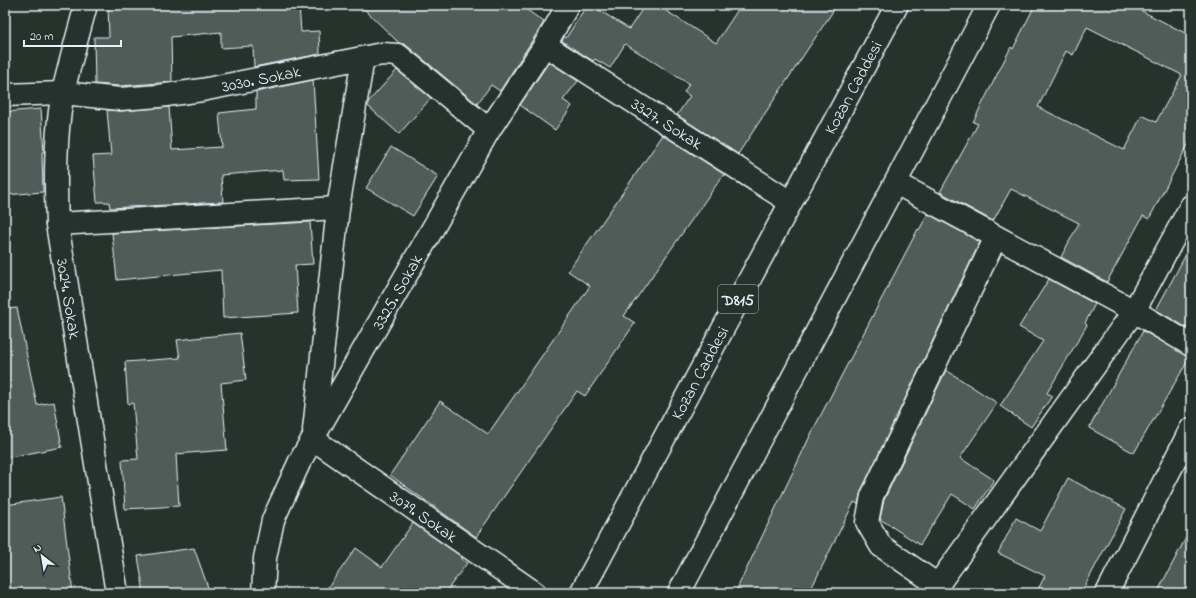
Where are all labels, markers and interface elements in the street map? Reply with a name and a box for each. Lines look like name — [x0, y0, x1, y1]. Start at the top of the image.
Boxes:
scale bar — [24, 22, 121, 48]
text: 20 m — [30, 28, 53, 46]
street label: Kozan Caddesi — [819, 37, 889, 139]
street label: 3030. Sokak — [220, 59, 303, 100]
street label: 3327. Sokak — [626, 92, 707, 157]
street label: 3325. Sokak — [367, 249, 430, 335]
street label: 3024. Sokak — [49, 257, 87, 341]
road number: D815 — [718, 285, 758, 313]
street label: Kozan Caddesi — [665, 322, 736, 425]
street label: 3079. Sokak — [384, 485, 463, 550]
north arrow — [22, 536, 62, 576]
text: N — [30, 540, 45, 557]

